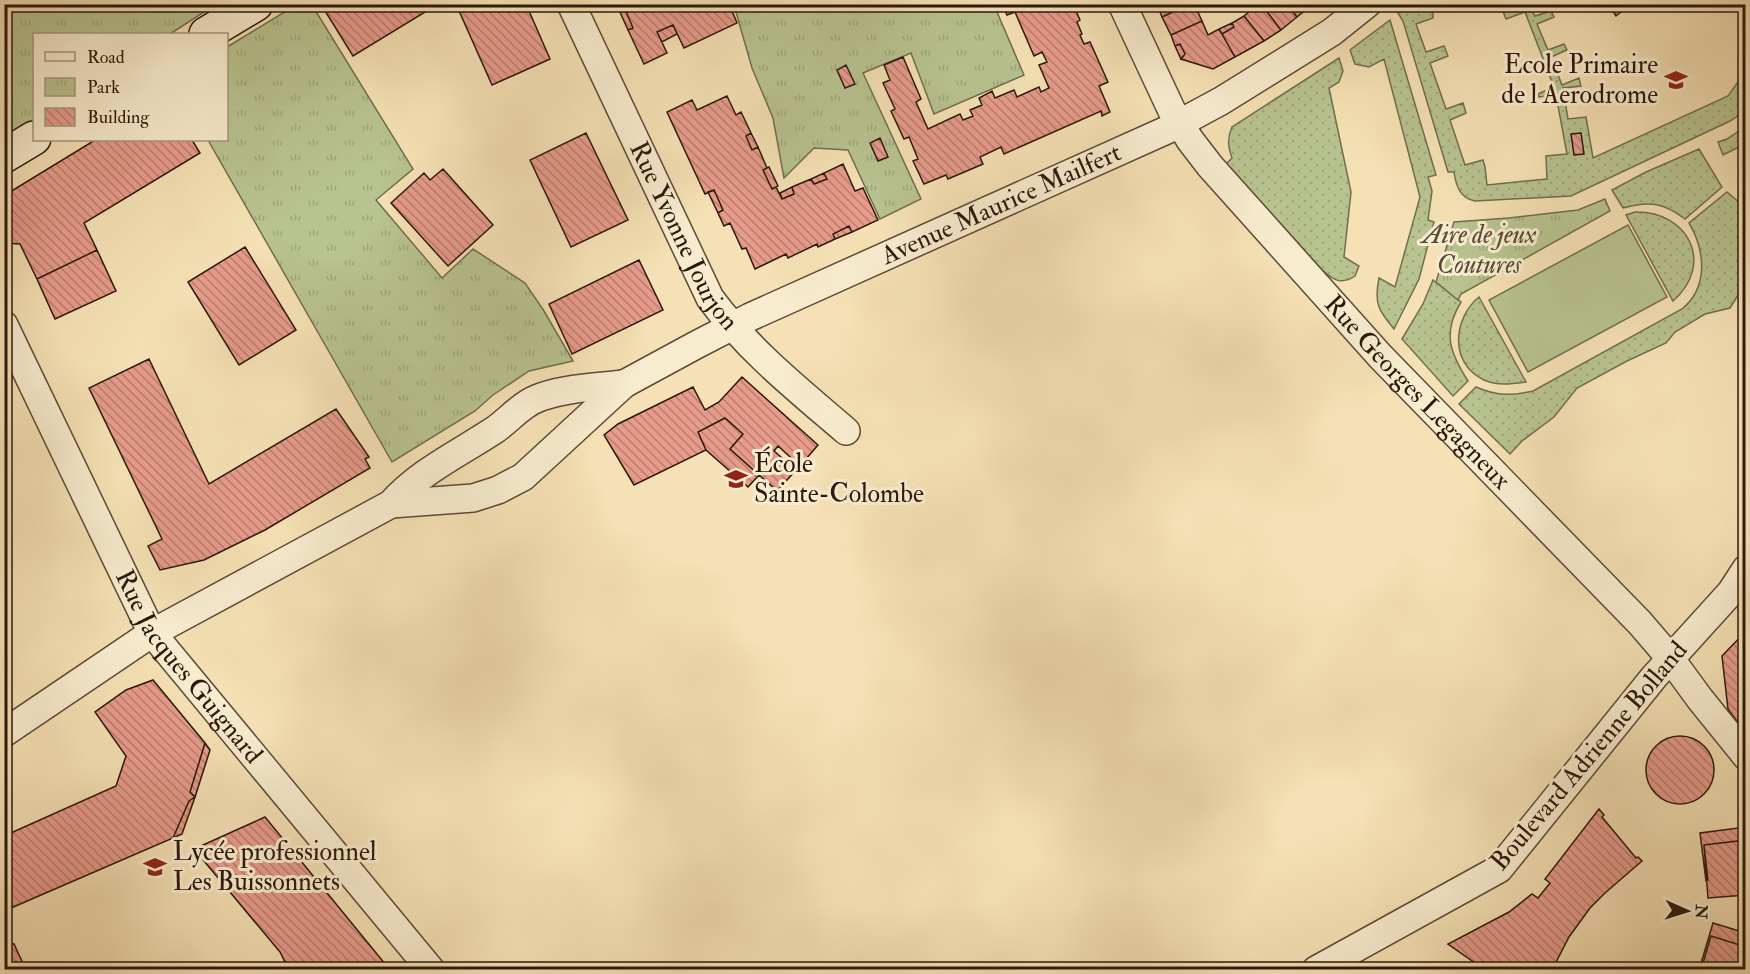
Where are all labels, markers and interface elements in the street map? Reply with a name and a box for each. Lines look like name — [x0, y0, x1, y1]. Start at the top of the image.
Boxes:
legend — [33, 33, 228, 141]
text: Road — [87, 46, 125, 69]
place label: Ecole Primaire de l Aerodrome — [1501, 49, 1658, 111]
school or university icon: Ecole Primaire de l Aerodrome — [1663, 67, 1689, 93]
text: Park — [87, 76, 120, 99]
text: Building — [87, 106, 150, 129]
street label: Rue Yvonne Jourjon — [622, 136, 745, 337]
street label: Avenue Maurice Mailfert — [875, 136, 1126, 272]
park label: Aire de jeux Coutures — [1419, 219, 1537, 281]
street label: Rue Georges Legagneux — [1317, 289, 1518, 497]
place label: École Sainte-Colombe — [754, 446, 924, 510]
school or university icon: École Sainte-Colombe — [723, 466, 749, 492]
street label: Rue Jacques Guignard — [108, 565, 270, 770]
street label: Boulevard Adrienne Bolland — [1484, 635, 1694, 877]
place label: Lycée professionnel Les Buissonnets — [173, 836, 377, 898]
school or university icon: Lycée professionnel Les Buissonnets — [142, 854, 168, 880]
north arrow — [1657, 881, 1717, 941]
text: N — [1691, 903, 1711, 920]

